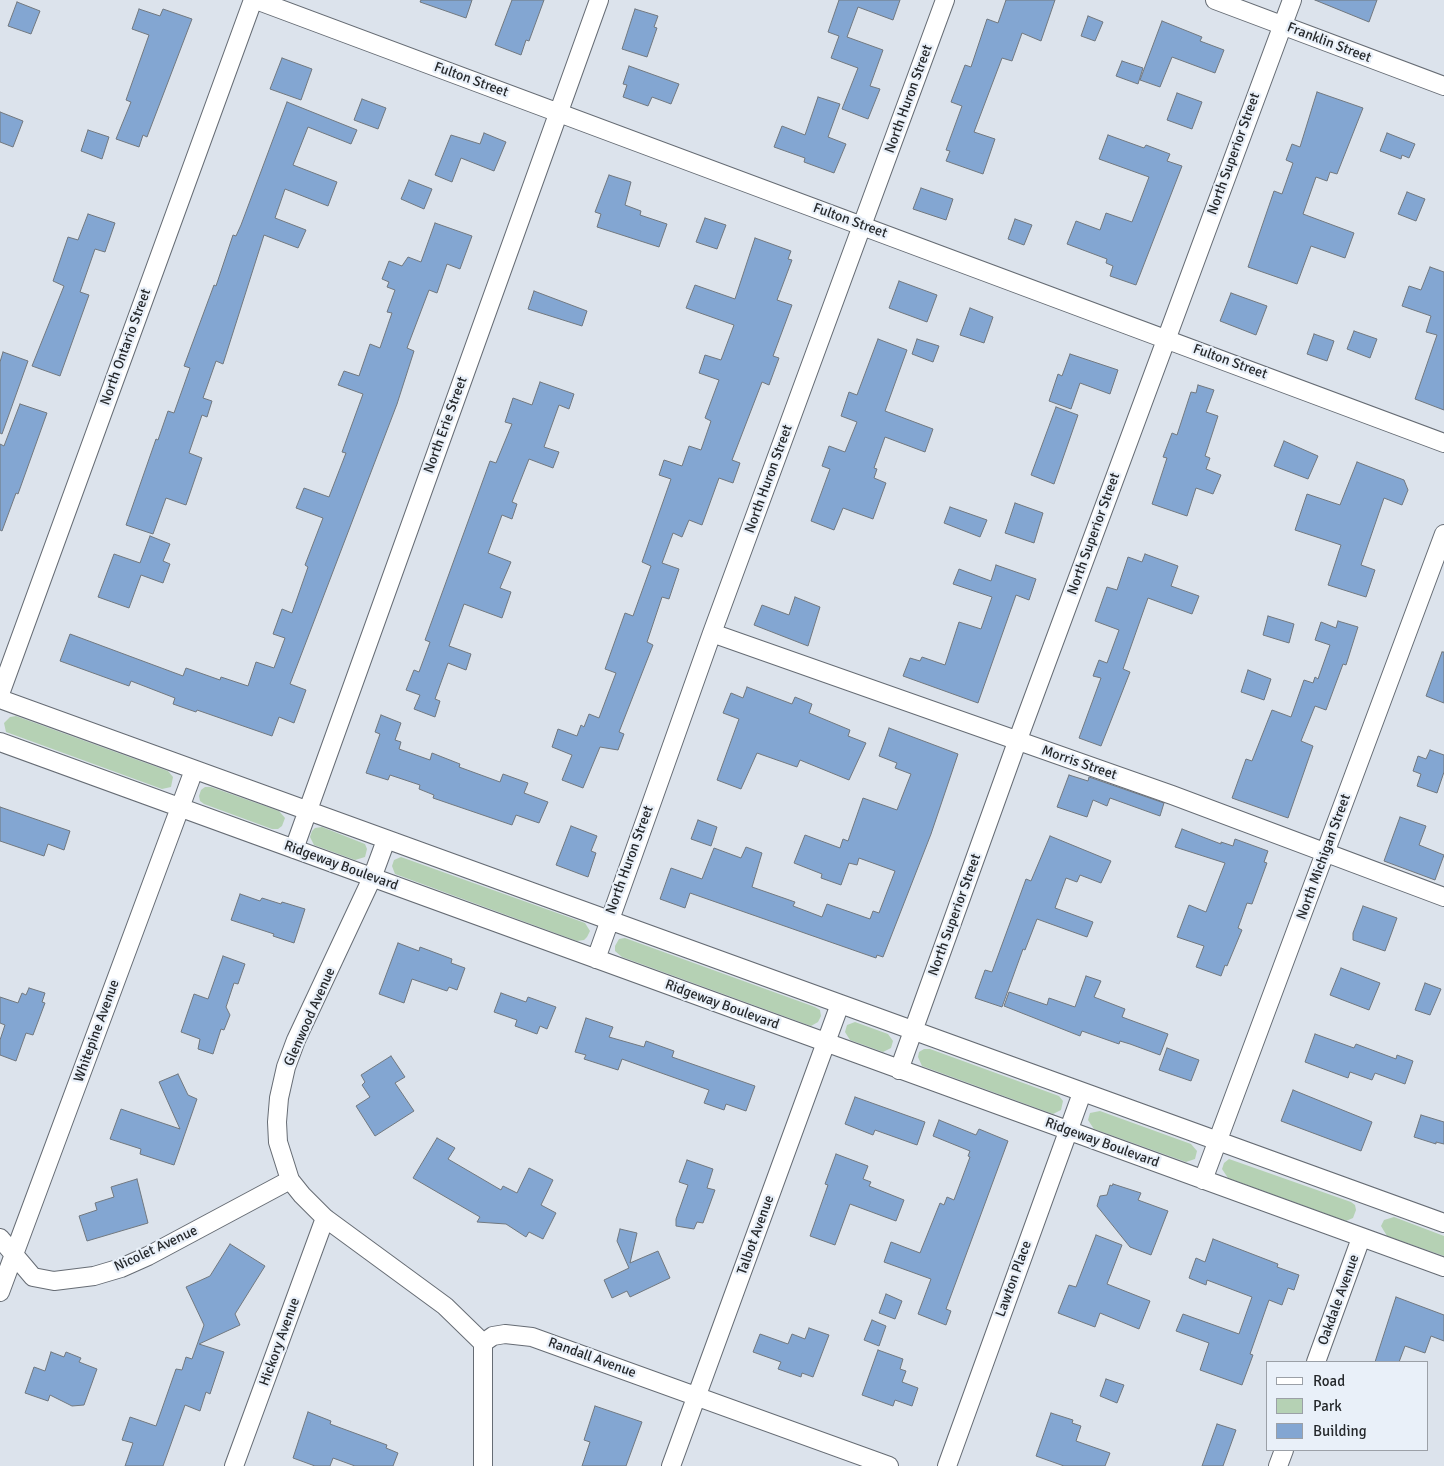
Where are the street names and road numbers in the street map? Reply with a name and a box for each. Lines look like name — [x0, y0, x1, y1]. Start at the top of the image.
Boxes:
street label: Franklin Street — [1285, 19, 1373, 67]
street label: North Huron Street — [882, 42, 936, 156]
street label: Fulton Street — [432, 59, 510, 101]
street label: North Superior Street — [1204, 91, 1264, 217]
street label: Fulton Street — [811, 200, 889, 242]
street label: North Ontario Street — [97, 286, 155, 408]
street label: Fulton Street — [1191, 341, 1269, 383]
street label: North Erie Street — [421, 374, 471, 476]
street label: North Huron Street — [742, 422, 796, 536]
street label: North Superior Street — [1064, 471, 1124, 597]
street label: Morris Street — [1039, 742, 1119, 784]
street label: North Michigan Street — [1293, 792, 1355, 922]
street label: North Huron Street — [603, 803, 657, 917]
street label: Ridgeway Boulevard — [282, 838, 400, 894]
street label: North Superior Street — [925, 852, 985, 978]
street label: Glenwood Avenue — [281, 965, 339, 1069]
street label: Whitepine Avenue — [71, 977, 123, 1085]
street label: Ridgeway Boulevard — [663, 977, 781, 1033]
street label: Ridgeway Boulevard — [1043, 1115, 1161, 1171]
street label: Talbot Avenue — [734, 1193, 778, 1277]
street label: Nicolet Avenue — [112, 1222, 200, 1276]
street label: Lawton Place — [992, 1239, 1036, 1319]
street label: Oakdale Avenue — [1315, 1252, 1363, 1348]
street label: Hickory Avenue — [256, 1296, 304, 1388]
street label: Randall Avenue — [546, 1334, 638, 1382]

